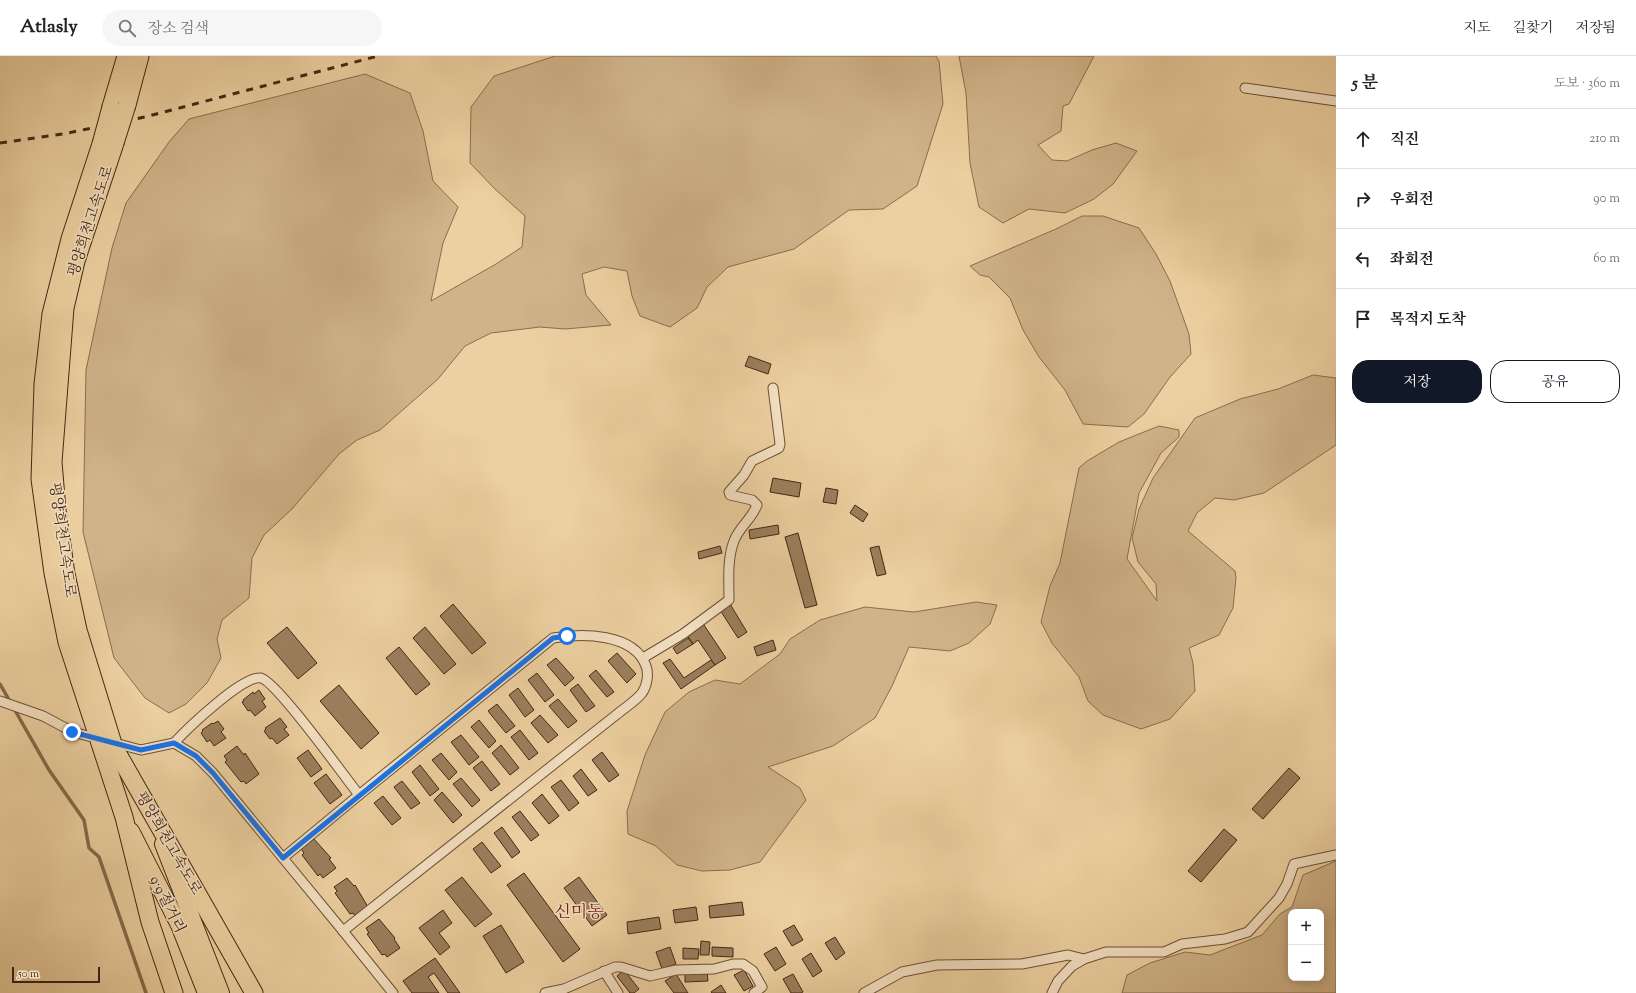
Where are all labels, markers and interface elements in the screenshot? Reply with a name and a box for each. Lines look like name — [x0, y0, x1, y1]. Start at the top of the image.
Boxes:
search box — [102, 10, 382, 46]
text: Atlasly — [20, 14, 78, 41]
icon: search — [116, 17, 138, 39]
text: 장소 검색 — [148, 19, 209, 40]
text: 지도 — [1464, 19, 1491, 39]
text: 길찾기 — [1513, 19, 1553, 39]
text: 저장됨 — [1575, 19, 1616, 39]
text: 5 분 — [1352, 72, 1378, 96]
text: 도보 · 360 m — [1554, 75, 1620, 93]
icon: ahead — [1352, 128, 1374, 150]
text: 직진 — [1390, 130, 1419, 151]
text: 210 m — [1589, 130, 1620, 148]
street label: 평양희천고속도로 — [64, 163, 119, 280]
icon: right — [1352, 188, 1374, 210]
text: 우회전 — [1390, 190, 1433, 211]
text: 90 m — [1593, 190, 1620, 208]
icon: left — [1352, 248, 1374, 270]
text: 좌회전 — [1390, 250, 1433, 271]
text: 60 m — [1593, 250, 1620, 268]
icon: arrive — [1352, 308, 1374, 330]
text: 목적지 도착 — [1390, 310, 1466, 331]
button: 저장 — [1352, 360, 1482, 403]
button: 공유 — [1490, 360, 1620, 403]
street label: 평양희천고속도로 — [43, 481, 80, 600]
route start — [558, 627, 576, 645]
route end — [63, 723, 81, 741]
street label: 평양희천고속도로 — [130, 788, 206, 900]
street label: 9·9절거리 — [144, 872, 190, 937]
district label: 신미동 — [554, 901, 604, 925]
map controls — [1288, 909, 1324, 981]
button: + — [1288, 909, 1324, 945]
button: − — [1288, 945, 1324, 981]
scale bar — [12, 965, 100, 984]
text: 50 m — [18, 966, 39, 982]

